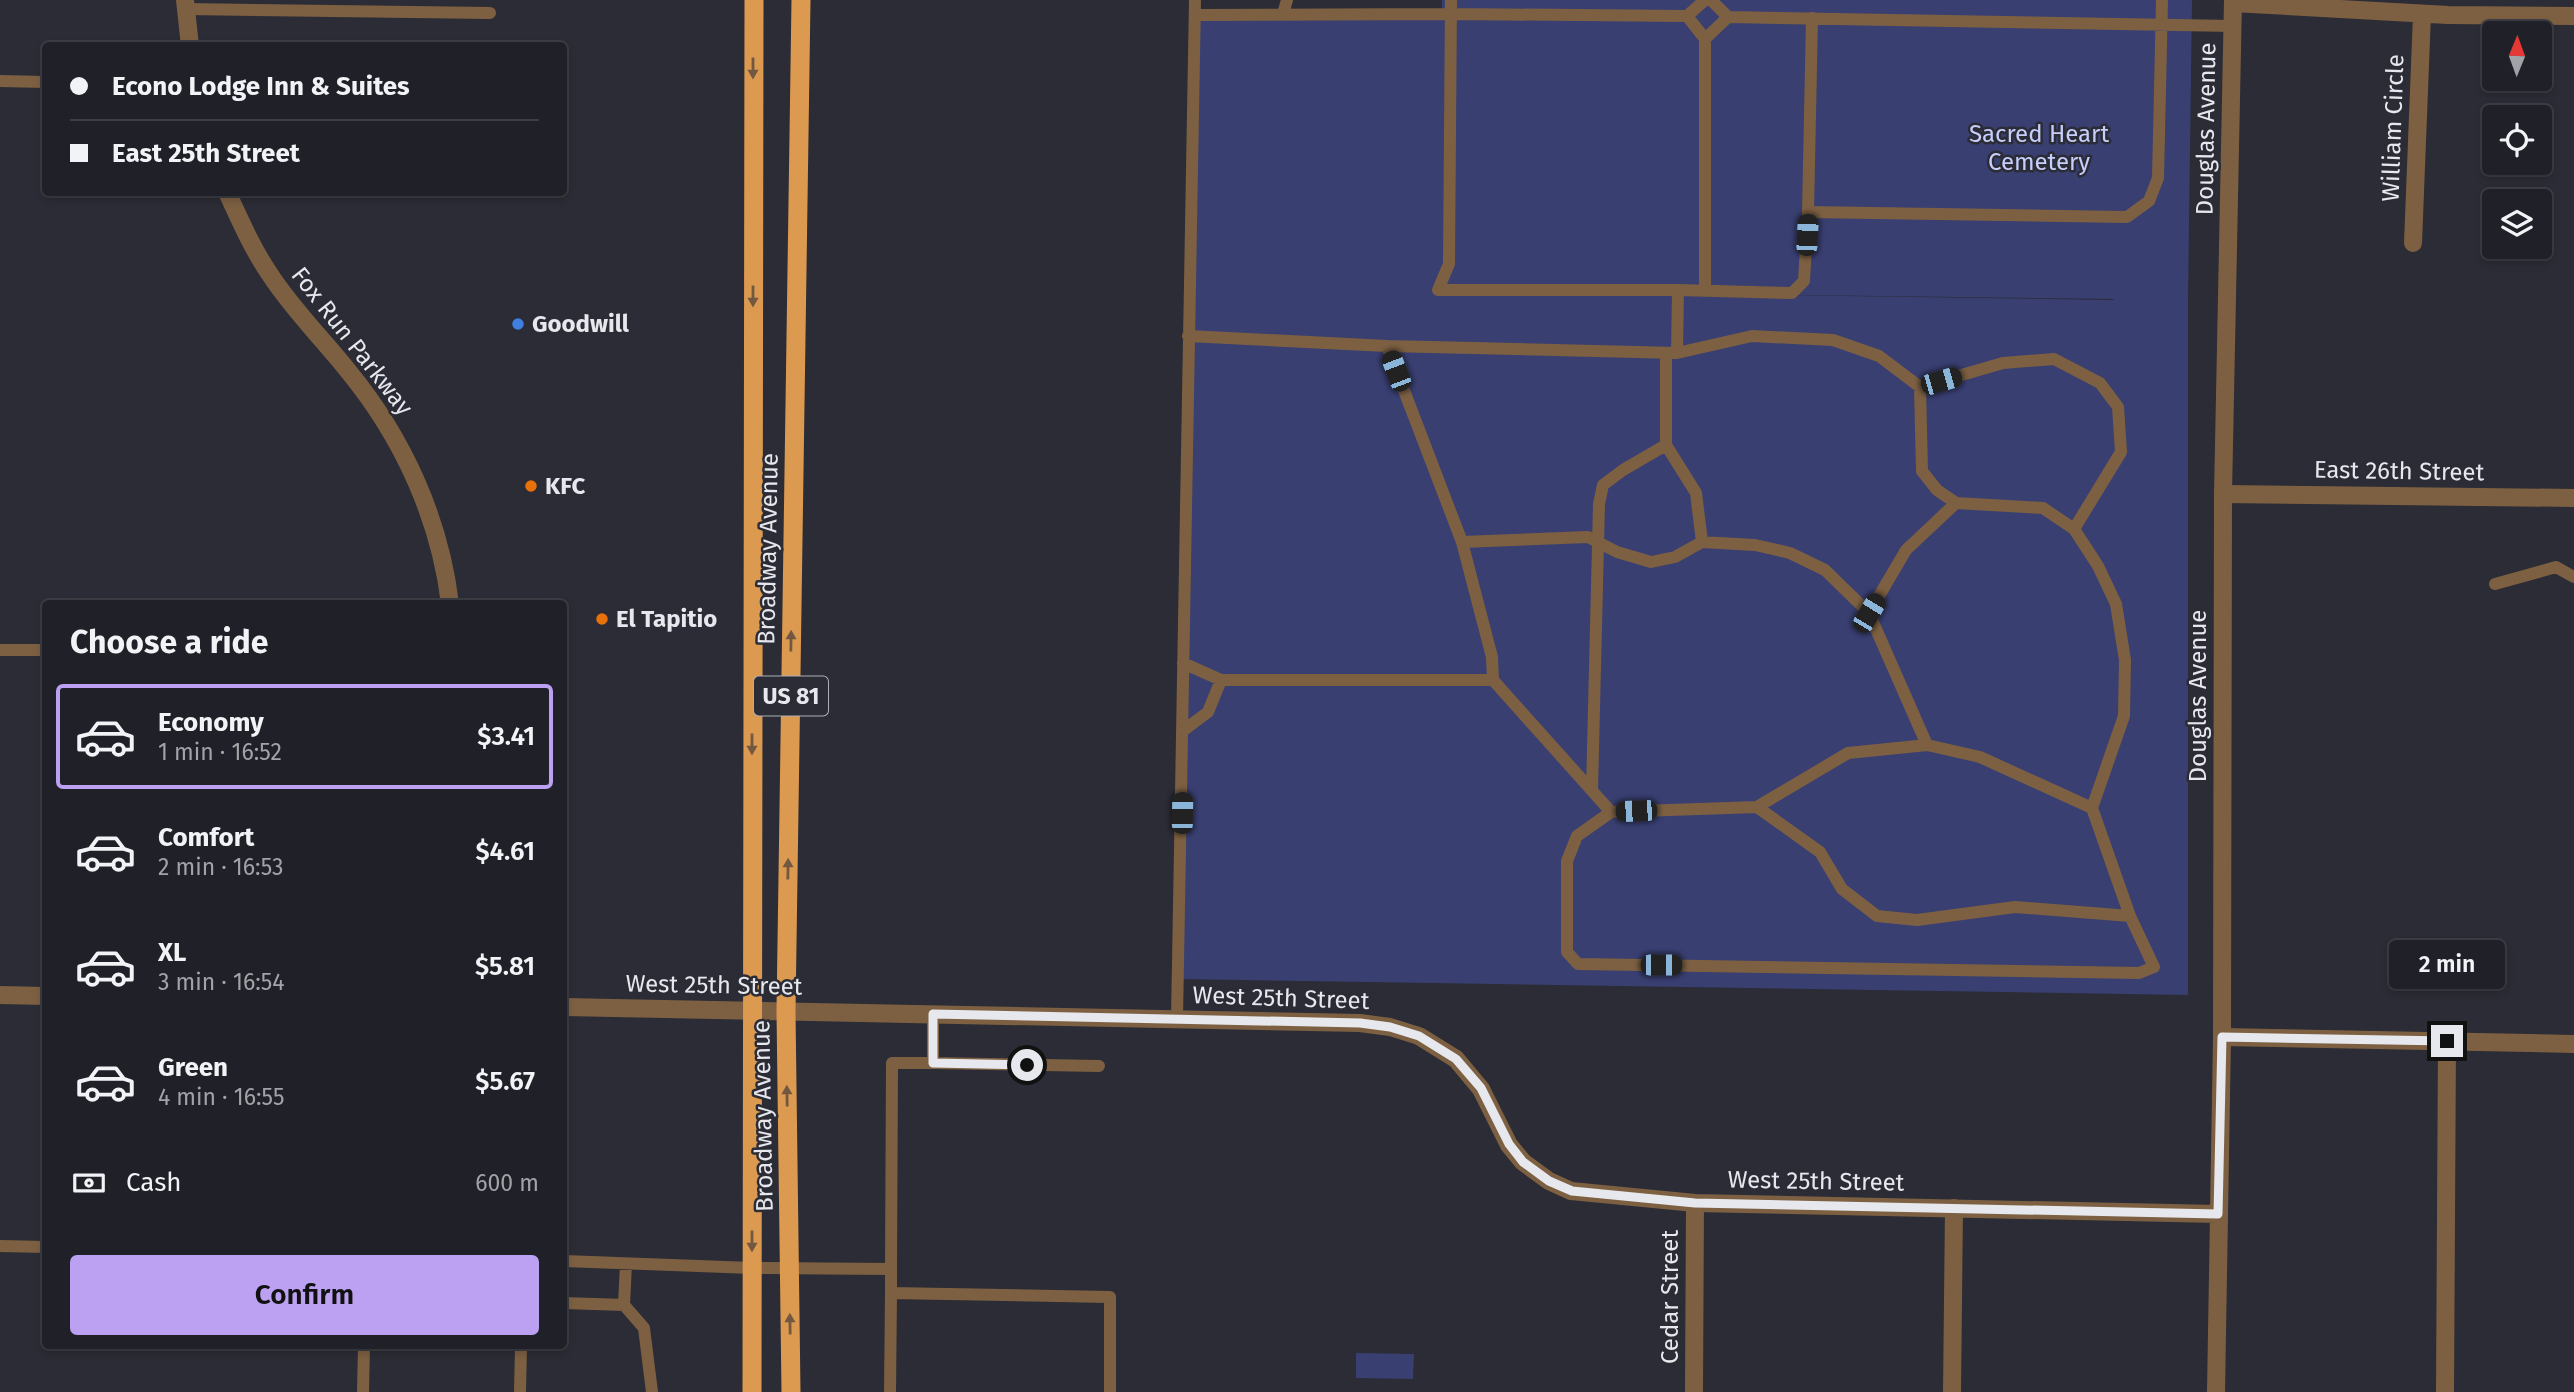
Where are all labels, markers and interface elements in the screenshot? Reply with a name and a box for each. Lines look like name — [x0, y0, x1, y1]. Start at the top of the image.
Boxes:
north arrow — [2482, 21, 2552, 91]
map controls — [2482, 21, 2552, 259]
street label: Douglas Avenue — [2190, 42, 2222, 216]
street label: William Circle — [2376, 54, 2410, 202]
one-way arrow — [747, 57, 759, 79]
text: Econo Lodge Inn & Suites — [112, 71, 410, 102]
button: locate — [2482, 105, 2552, 175]
park label: Sacred Heart Cemetery — [1969, 120, 2109, 176]
text: East 25th Street — [112, 138, 300, 169]
button: layers — [2482, 189, 2552, 259]
car — [1796, 213, 1819, 257]
street label: Fox Run Parkway — [285, 261, 419, 421]
one-way arrow — [747, 285, 759, 307]
place label: Goodwill — [532, 310, 630, 338]
marker: Goodwill — [510, 316, 526, 332]
car — [1379, 348, 1414, 394]
car — [1918, 365, 1965, 397]
street label: Broadway Avenue — [752, 453, 784, 645]
street label: East 26th Street — [2314, 456, 2485, 486]
place label: KFC — [545, 472, 585, 500]
marker: KFC — [523, 478, 539, 494]
car — [1850, 590, 1889, 636]
place label: El Tapitio — [616, 605, 717, 633]
street label: Douglas Avenue — [2184, 610, 2212, 782]
marker: El Tapitio — [594, 611, 610, 627]
text: Choose a ride — [70, 623, 268, 661]
one-way arrow — [786, 630, 797, 652]
road number: US 81 — [754, 676, 828, 716]
icon: car — [74, 705, 137, 768]
text: Economy — [158, 707, 264, 738]
text: $3.41 — [477, 721, 535, 752]
one-way arrow — [746, 733, 758, 755]
text: 1 min · 16:52 — [158, 738, 282, 766]
car — [1172, 792, 1193, 834]
car — [1615, 800, 1658, 822]
icon: car — [74, 820, 137, 883]
text: Comfort — [158, 822, 254, 853]
text: $4.61 — [475, 836, 535, 867]
text: 2 min · 16:53 — [158, 853, 284, 881]
one-way arrow — [782, 858, 794, 880]
icon: car — [74, 935, 137, 998]
text: XL — [158, 937, 186, 968]
callout: 2 min — [2389, 940, 2505, 988]
text: 2 min — [2419, 950, 2475, 978]
text: $5.81 — [475, 951, 535, 982]
car — [1641, 955, 1683, 976]
text: 3 min · 16:54 — [158, 968, 285, 996]
street label: West 25th Street — [625, 969, 803, 1001]
street label: West 25th Street — [1192, 981, 1370, 1015]
street label: Broadway Avenue — [747, 1020, 779, 1212]
route end — [2431, 1025, 2463, 1057]
route start — [1011, 1049, 1043, 1081]
icon: car — [74, 1050, 137, 1113]
text: Green — [158, 1052, 228, 1083]
text: $5.67 — [475, 1066, 535, 1097]
text: 4 min · 16:55 — [158, 1083, 284, 1111]
one-way arrow — [781, 1085, 793, 1107]
icon: cash — [70, 1164, 108, 1202]
street label: West 25th Street — [1727, 1165, 1905, 1197]
text: Cash — [126, 1167, 182, 1198]
text: 600 m — [475, 1169, 539, 1197]
one-way arrow — [746, 1230, 758, 1252]
street label: Cedar Street — [1656, 1230, 1684, 1364]
button: Confirm — [70, 1255, 539, 1335]
one-way arrow — [784, 1313, 796, 1335]

